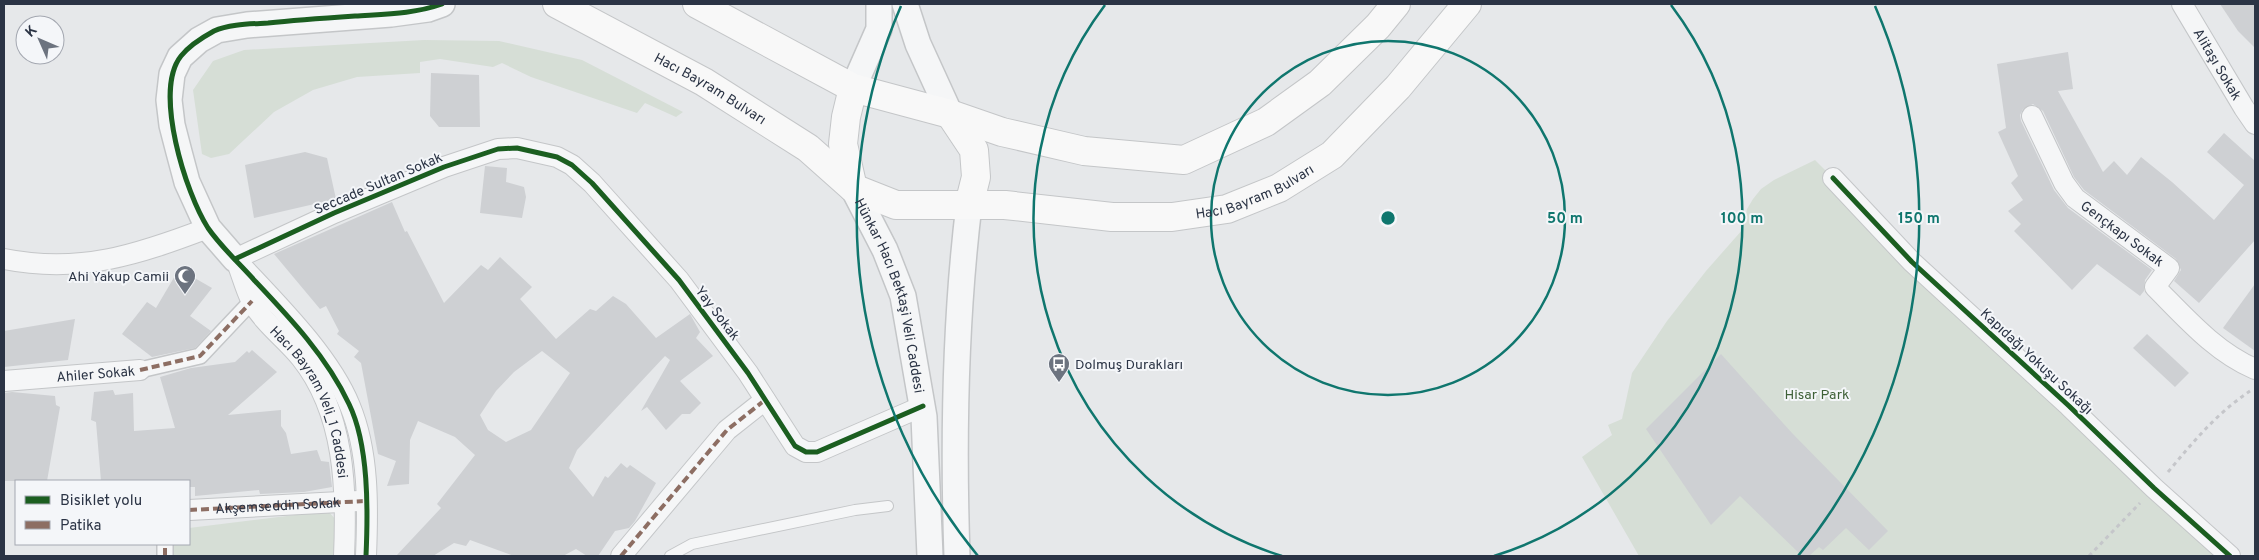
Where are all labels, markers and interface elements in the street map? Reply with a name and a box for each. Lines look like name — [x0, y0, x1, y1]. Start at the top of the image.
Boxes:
north arrow — [15, 15, 65, 65]
text: K — [22, 22, 41, 41]
street label: Alitaşı Sokak — [2189, 26, 2244, 104]
street label: Hacı Bayram Bulvarı — [651, 50, 769, 129]
street label: Seccade Sultan Sokak — [312, 150, 445, 219]
street label: Hacı Bayram Bulvarı — [1195, 161, 1318, 223]
street label: Hünkar Hacı Bektaşi Veli Caddesi — [850, 196, 927, 395]
street label: Gençkapı Sokak — [2077, 198, 2167, 271]
centre of rings — [1379, 209, 1397, 227]
text: 50 m — [1547, 210, 1583, 229]
text: 100 m — [1721, 210, 1763, 229]
text: 150 m — [1898, 210, 1940, 229]
mosque icon: Ahi Yakup Camii — [173, 264, 197, 295]
place label: Ahi Yakup Camii — [68, 269, 169, 286]
street label: Yay Sokak — [691, 283, 743, 345]
street label: Kapıdağı Yokuşu Sokağı — [1976, 305, 2096, 419]
street label: Hacı Bayram Veli_1 Caddesi — [266, 323, 350, 479]
bus stop icon: Dolmuş Durakları — [1047, 352, 1071, 383]
place label: Dolmuş Durakları — [1075, 357, 1183, 374]
street label: Ahiler Sokak — [56, 363, 136, 387]
park label: Hisar Park — [1785, 387, 1849, 404]
legend — [15, 480, 190, 545]
text: Bisiklet yolu — [60, 492, 142, 511]
street label: Akşemseddin Sokak — [215, 495, 341, 519]
text: Patika — [60, 517, 101, 536]

